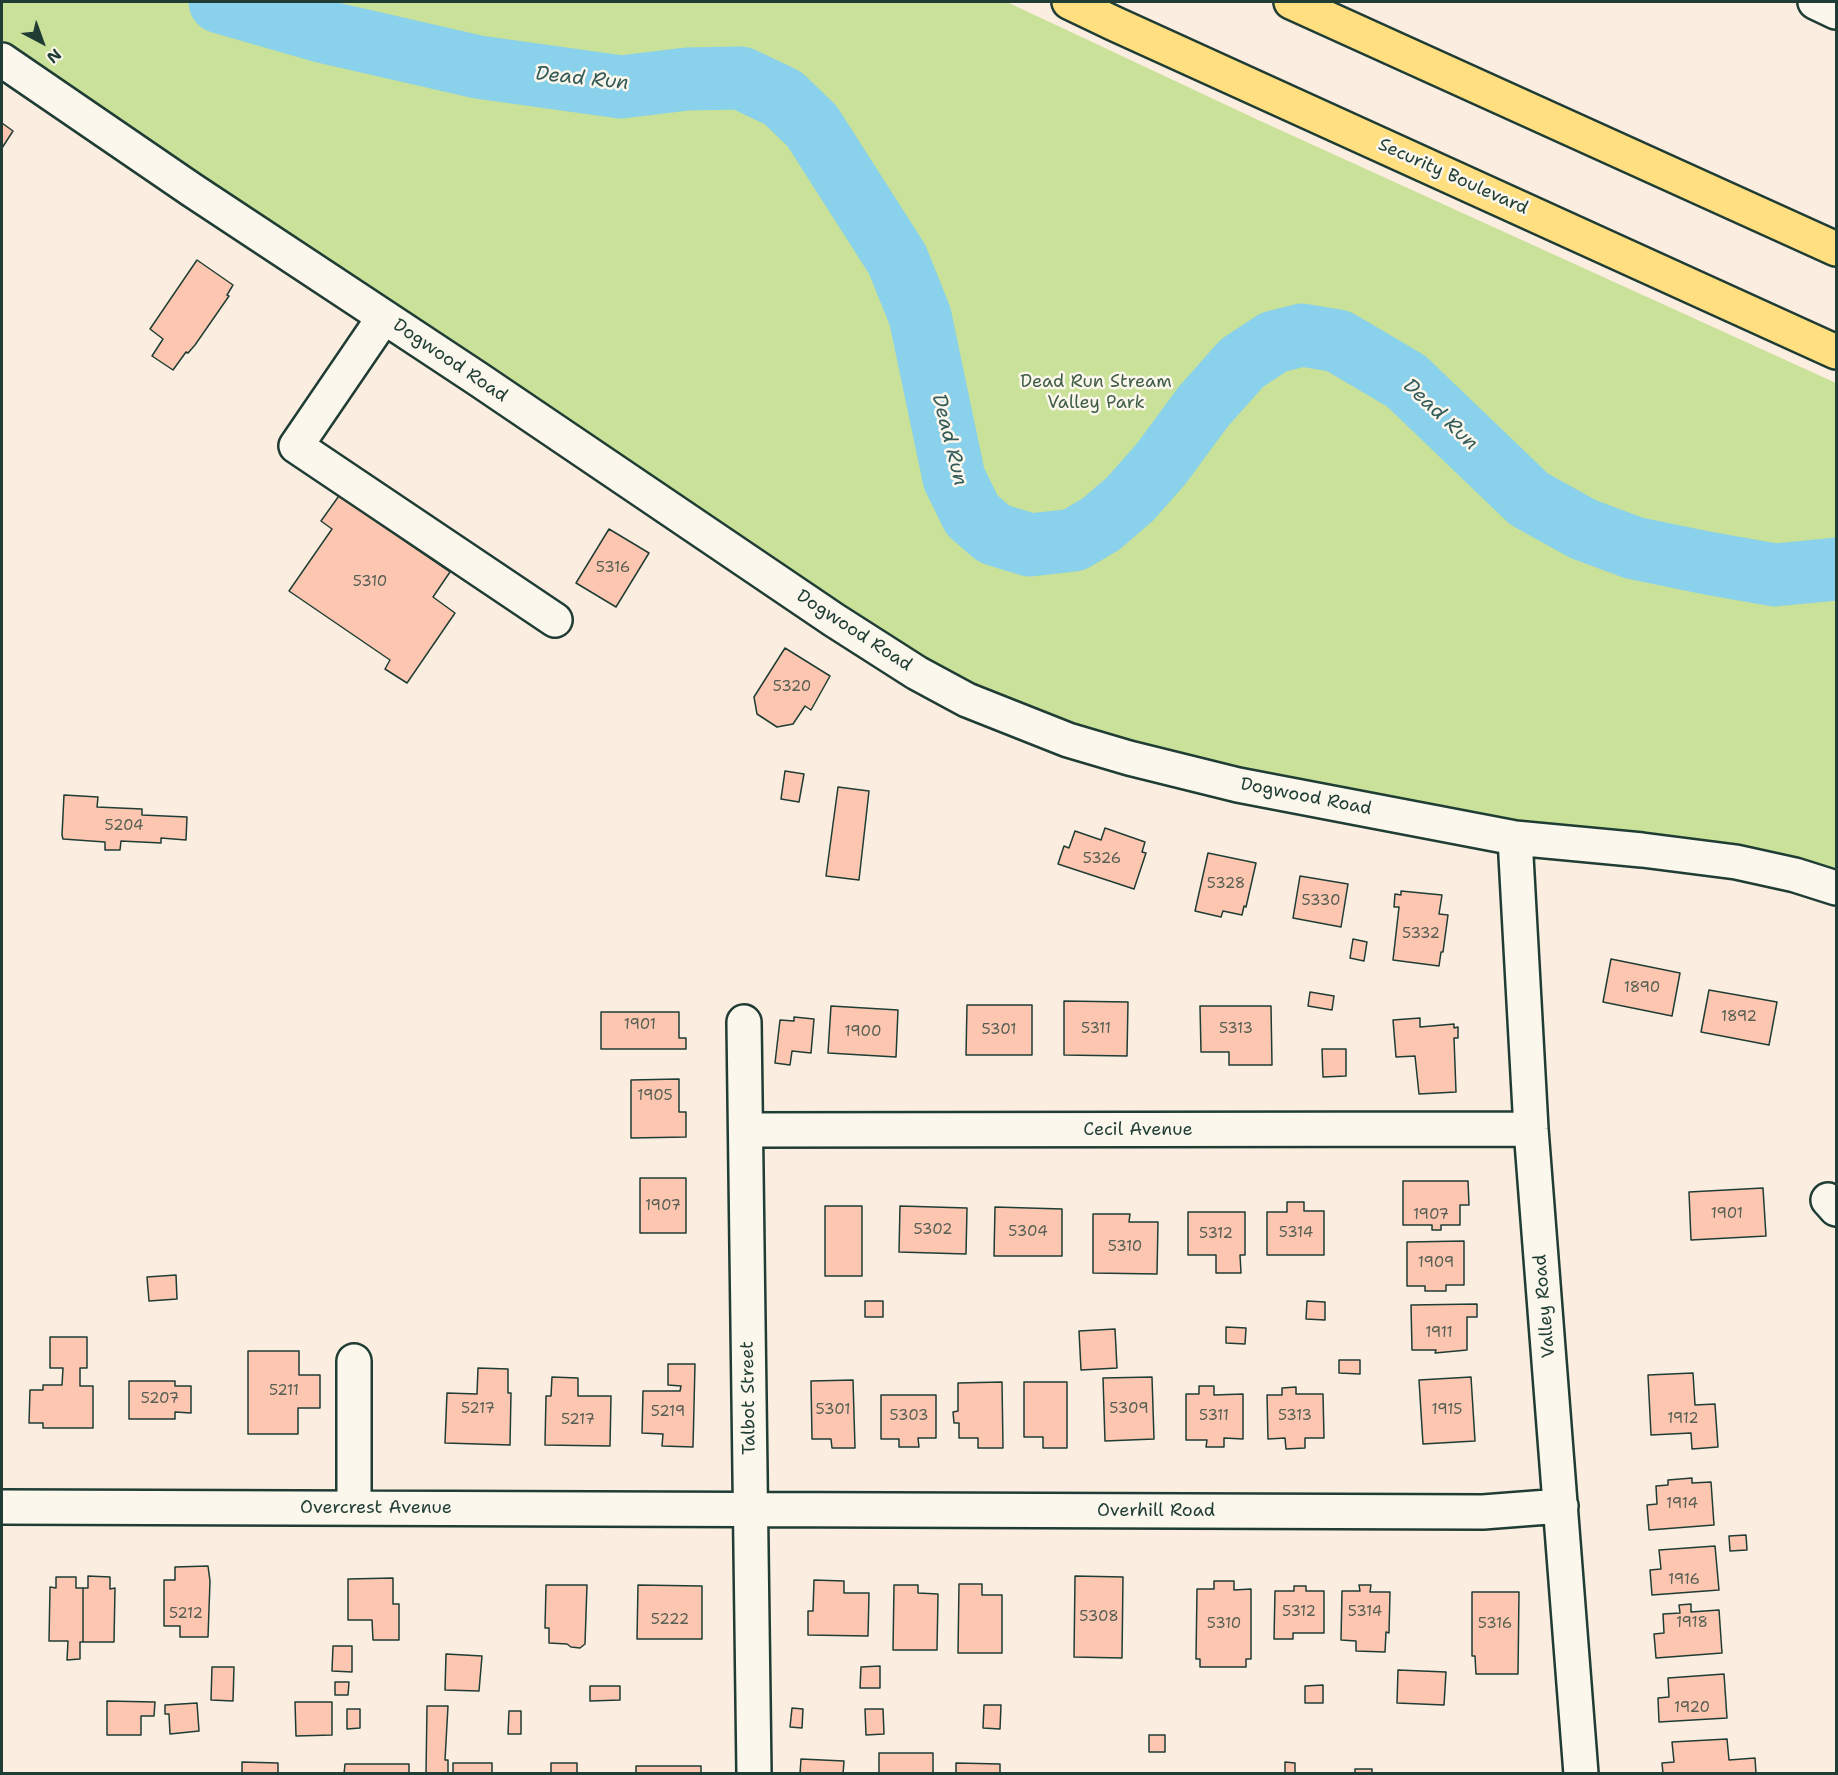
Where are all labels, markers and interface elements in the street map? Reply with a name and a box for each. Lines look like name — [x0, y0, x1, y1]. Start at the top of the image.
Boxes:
north arrow — [12, 12, 72, 72]
text: N — [42, 44, 66, 68]
water label: Dead Run — [534, 62, 630, 96]
street label: Security Boulevard — [1375, 134, 1531, 220]
street label: Dogwood Road — [389, 315, 511, 407]
park label: Dead Run Stream Valley Park — [1020, 371, 1172, 413]
water label: Dead Run — [1398, 374, 1482, 456]
water label: Dead Run — [926, 392, 972, 488]
house number: 5316 — [596, 559, 630, 577]
house number: 5310 — [353, 573, 387, 591]
street label: Dogwood Road — [792, 586, 916, 676]
house number: 5320 — [773, 678, 811, 696]
street label: Dogwood Road — [1238, 774, 1374, 820]
house number: 5204 — [105, 817, 143, 835]
house number: 5326 — [1083, 850, 1121, 868]
house number: 5328 — [1207, 875, 1245, 893]
house number: 5330 — [1302, 892, 1340, 910]
house number: 5332 — [1402, 925, 1440, 943]
house number: 1890 — [1624, 979, 1660, 997]
house number: 1892 — [1721, 1008, 1757, 1026]
house number: 1901 — [624, 1016, 656, 1034]
house number: 5311 — [1081, 1020, 1111, 1038]
house number: 5313 — [1219, 1020, 1253, 1038]
house number: 5301 — [981, 1021, 1017, 1039]
house number: 1900 — [845, 1023, 881, 1041]
house number: 1905 — [637, 1087, 673, 1105]
street label: Cecil Avenue — [1083, 1119, 1193, 1141]
house number: 1907 — [645, 1197, 681, 1215]
house number: 1901 — [1711, 1205, 1743, 1223]
house number: 1907 — [1413, 1206, 1449, 1224]
house number: 5302 — [914, 1221, 952, 1239]
house number: 5304 — [1008, 1223, 1048, 1241]
house number: 5314 — [1279, 1224, 1313, 1242]
house number: 5312 — [1199, 1225, 1233, 1243]
house number: 5310 — [1108, 1238, 1142, 1256]
street label: Valley Road — [1530, 1253, 1560, 1359]
house number: 1909 — [1418, 1254, 1454, 1272]
house number: 1911 — [1425, 1324, 1453, 1342]
street label: Talbot Street — [737, 1341, 761, 1455]
house number: 5211 — [269, 1382, 299, 1400]
house number: 5207 — [141, 1390, 179, 1408]
house number: 5217 — [461, 1400, 495, 1418]
house number: 5309 — [1109, 1400, 1149, 1418]
house number: 5301 — [815, 1401, 851, 1419]
house number: 1915 — [1432, 1401, 1462, 1419]
house number: 5219 — [651, 1403, 685, 1421]
house number: 5303 — [890, 1407, 928, 1425]
house number: 5311 — [1199, 1407, 1229, 1425]
house number: 5313 — [1278, 1407, 1312, 1425]
house number: 1912 — [1667, 1410, 1699, 1428]
house number: 5217 — [561, 1411, 595, 1429]
house number: 1914 — [1666, 1495, 1698, 1513]
street label: Overcrest Avenue — [300, 1497, 452, 1519]
street label: Overhill Road — [1097, 1500, 1215, 1522]
house number: 1916 — [1668, 1571, 1700, 1589]
house number: 5312 — [1282, 1603, 1316, 1621]
house number: 5314 — [1348, 1603, 1382, 1621]
house number: 5212 — [169, 1605, 203, 1623]
house number: 5308 — [1079, 1608, 1119, 1626]
house number: 5222 — [651, 1611, 689, 1629]
house number: 1918 — [1676, 1614, 1708, 1632]
house number: 5310 — [1207, 1615, 1241, 1633]
house number: 5316 — [1478, 1615, 1512, 1633]
house number: 1920 — [1674, 1699, 1710, 1717]

